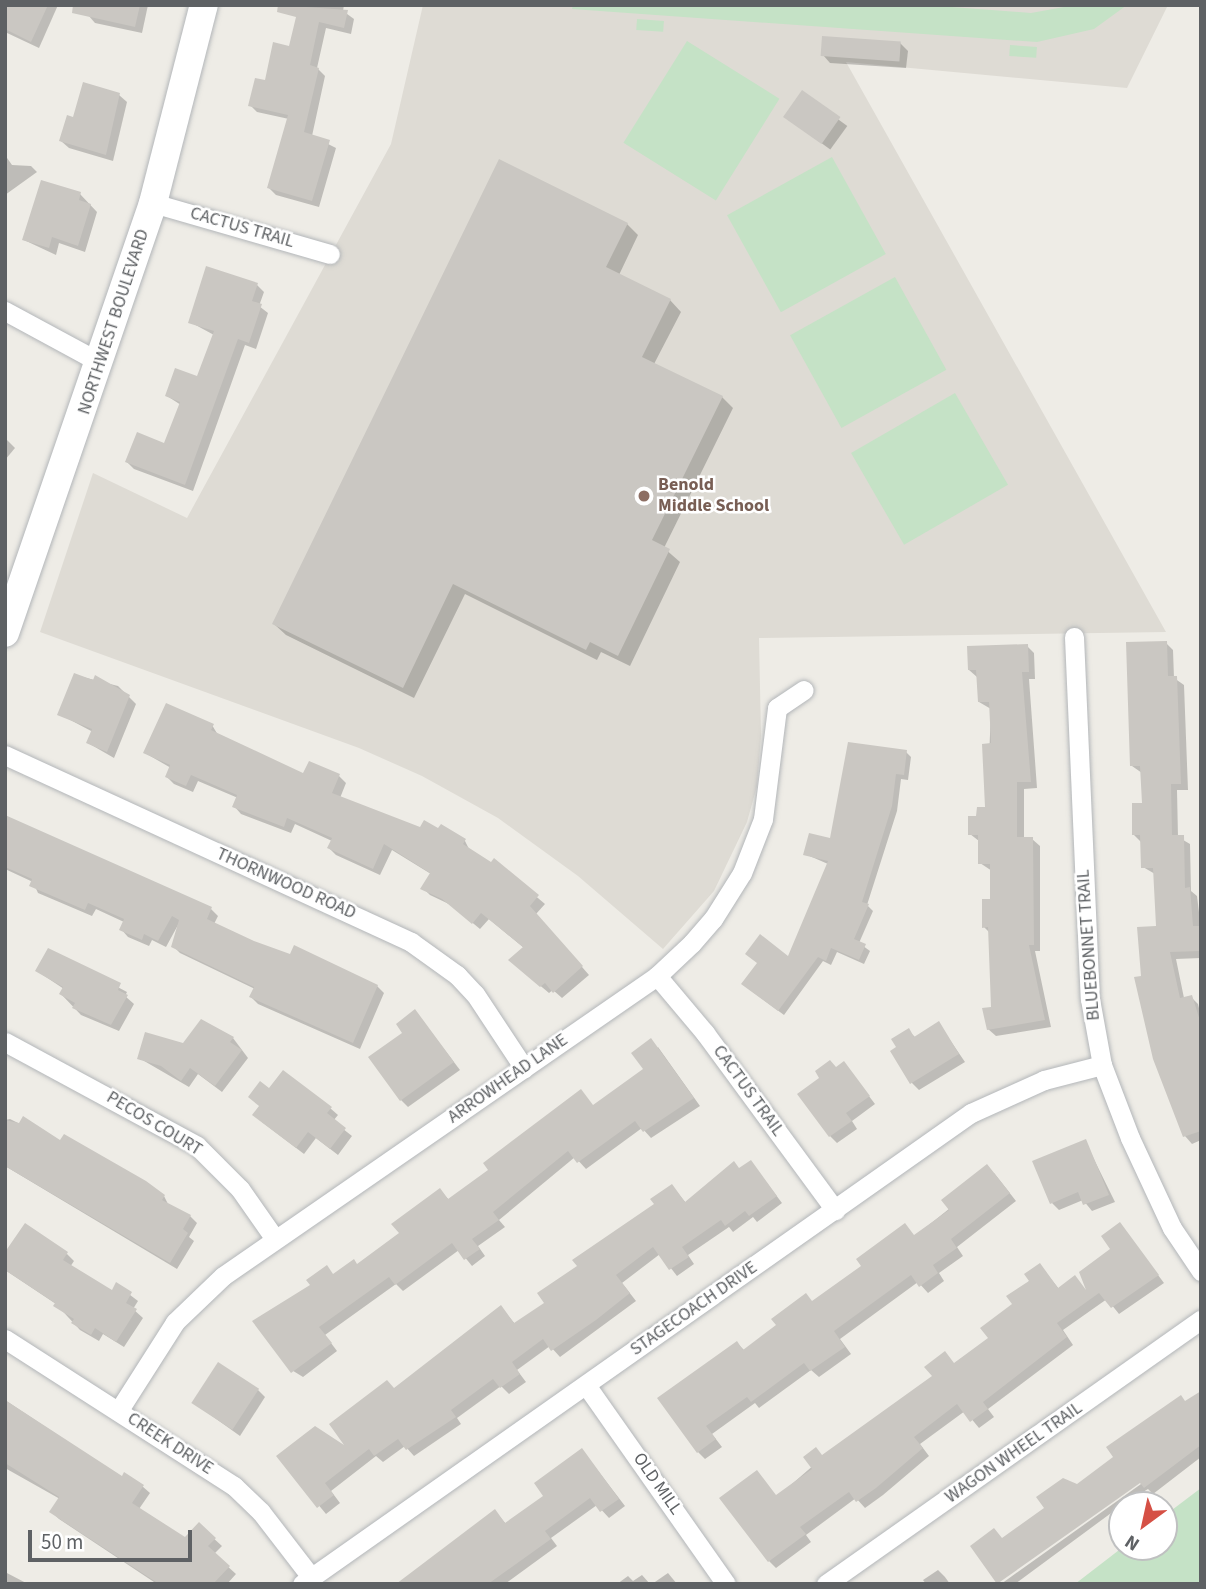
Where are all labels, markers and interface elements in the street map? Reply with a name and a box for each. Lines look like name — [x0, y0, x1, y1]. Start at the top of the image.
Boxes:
street label: CACTUS TRAIL — [187, 203, 297, 253]
street label: NORTHWEST BOULEVARD — [74, 227, 154, 417]
place label: Benold Middle School — [658, 475, 769, 518]
marker: Benold Middle School — [636, 488, 652, 504]
street label: THORNWOOD ROAD — [213, 843, 359, 925]
street label: BLUEBONNET TRAIL — [1073, 869, 1105, 1021]
street label: ARROWHEAD LANE — [444, 1030, 572, 1128]
street label: CACTUS TRAIL — [708, 1041, 788, 1141]
street label: PECOS COURT — [102, 1087, 206, 1161]
street label: STAGECOACH DRIVE — [626, 1257, 762, 1361]
street label: WAGON WHEEL TRAIL — [941, 1398, 1087, 1508]
street label: CREEK DRIVE — [123, 1408, 217, 1480]
street label: OLD MILL — [628, 1449, 686, 1519]
north arrow — [1108, 1491, 1178, 1561]
scale bar — [32, 1516, 196, 1560]
text: 50 m — [41, 1527, 83, 1557]
text: N — [1120, 1528, 1145, 1557]

